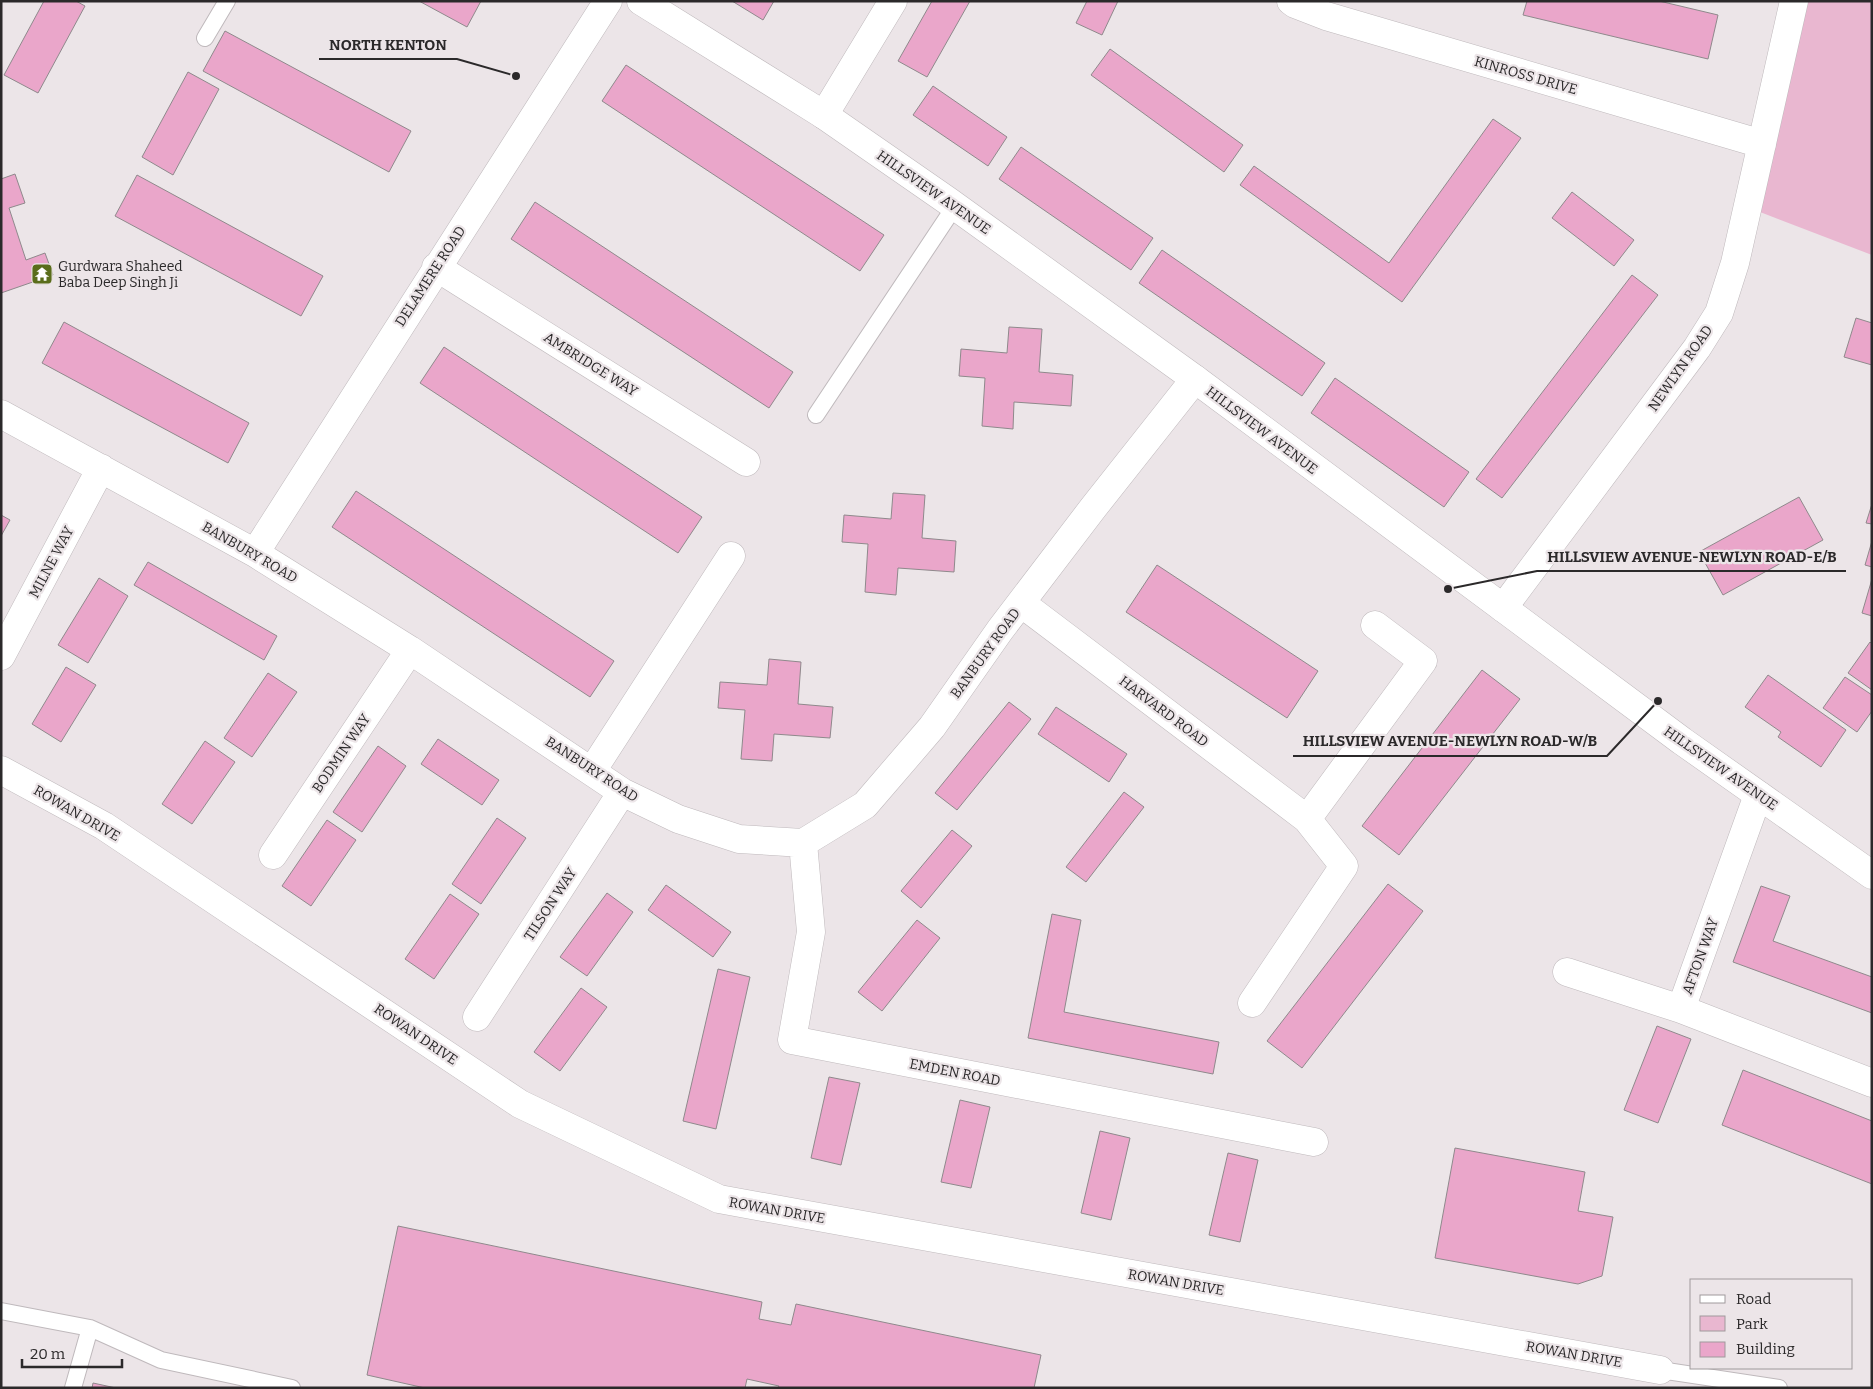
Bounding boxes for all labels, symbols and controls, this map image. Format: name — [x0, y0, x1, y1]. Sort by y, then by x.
callout: NORTH KENTON — [319, 29, 457, 59]
text: NORTH KENTON — [329, 36, 447, 54]
street label: KINROSS DRIVE — [1472, 53, 1579, 98]
street label: HILLSVIEW AVENUE — [874, 147, 994, 238]
street label: DELAMERE ROAD — [392, 223, 469, 330]
place label: Gurdwara Shaheed Baba Deep Singh Ji — [58, 258, 183, 291]
temple icon: Gurdwara Shaheed Baba Deep Singh Ji — [30, 262, 54, 286]
street label: NEWLYN ROAD — [1645, 322, 1716, 414]
street label: AMBRIDGE WAY — [541, 329, 641, 400]
street label: HILLSVIEW AVENUE — [1203, 383, 1321, 478]
street label: BANBURY ROAD — [199, 518, 300, 587]
street label: MILNE WAY — [26, 524, 77, 601]
callout: HILLSVIEW AVENUE-NEWLYN ROAD-E/B — [1537, 541, 1846, 571]
text: HILLSVIEW AVENUE-NEWLYN ROAD-E/B — [1547, 548, 1837, 566]
street label: BANBURY ROAD — [947, 605, 1024, 702]
street label: HARVARD ROAD — [1116, 672, 1212, 750]
street label: BODMIN WAY — [309, 711, 374, 796]
street label: HILLSVIEW AVENUE — [1661, 723, 1781, 814]
callout: HILLSVIEW AVENUE-NEWLYN ROAD-W/B — [1293, 726, 1607, 756]
text: HILLSVIEW AVENUE-NEWLYN ROAD-W/B — [1303, 732, 1597, 750]
street label: BANBURY ROAD — [542, 733, 641, 806]
street label: ROWAN DRIVE — [30, 782, 123, 845]
street label: TILSON WAY — [521, 865, 580, 944]
street label: AFTON WAY — [1679, 916, 1722, 997]
street label: ROWAN DRIVE — [371, 1000, 461, 1069]
street label: EMDEN ROAD — [908, 1055, 1002, 1090]
street label: ROWAN DRIVE — [728, 1194, 826, 1227]
street label: ROWAN DRIVE — [1127, 1266, 1225, 1299]
legend — [1690, 1279, 1853, 1369]
text: Road — [1736, 1290, 1771, 1308]
text: Park — [1736, 1315, 1768, 1333]
scale bar — [22, 1336, 122, 1368]
street label: ROWAN DRIVE — [1525, 1338, 1623, 1371]
text: Building — [1736, 1340, 1795, 1358]
text: 20 m — [30, 1345, 66, 1363]

